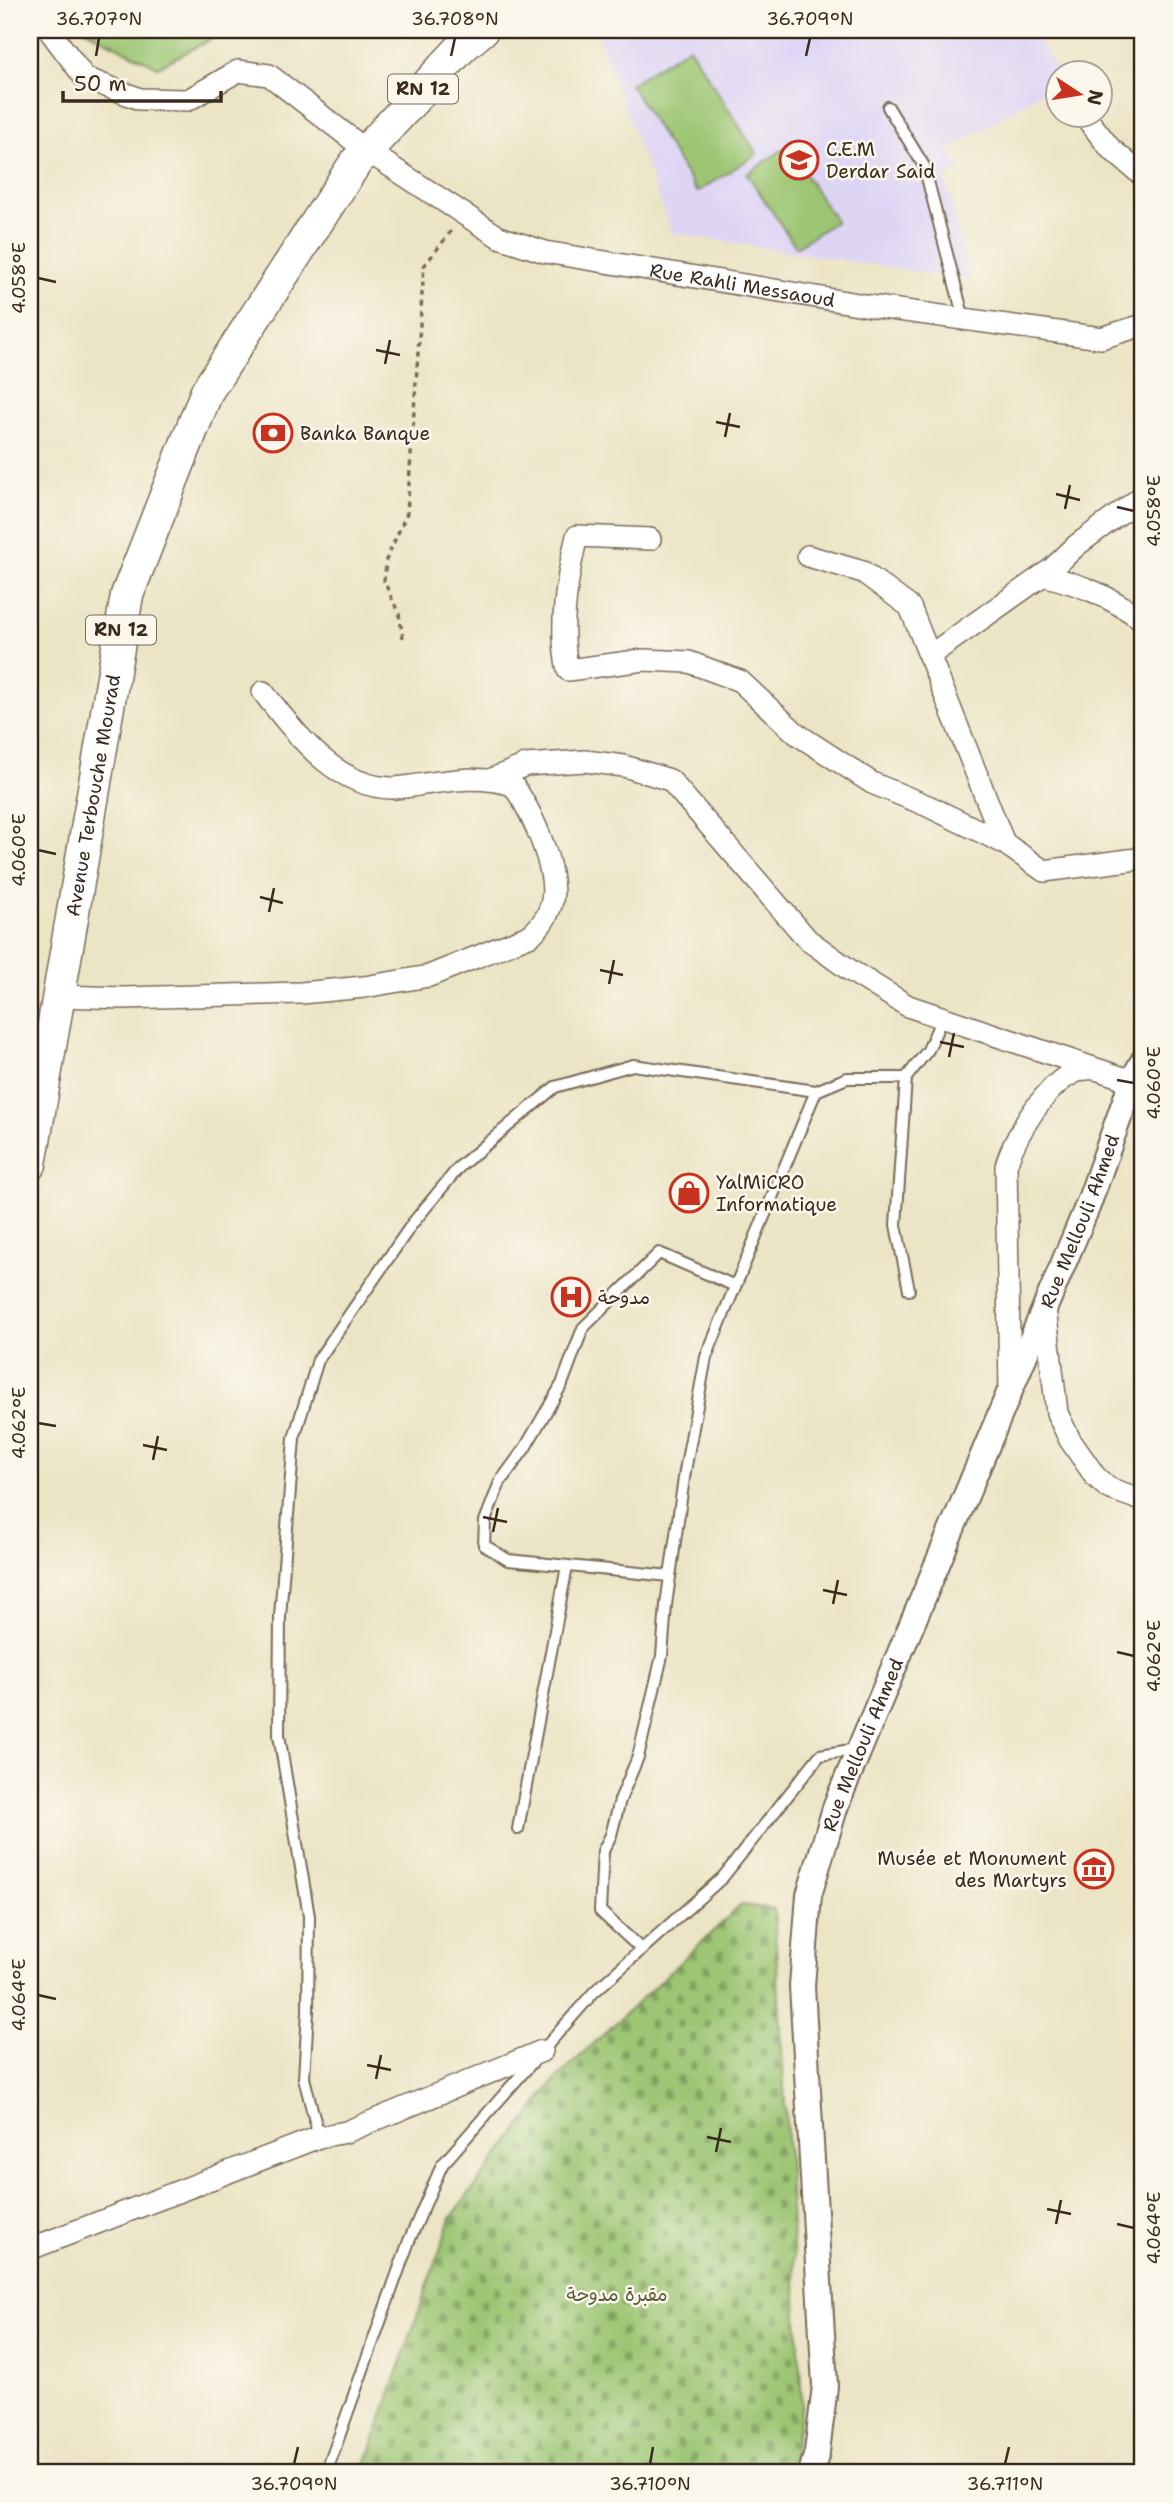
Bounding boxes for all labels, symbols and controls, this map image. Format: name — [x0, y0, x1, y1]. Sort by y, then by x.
text: 36.707°N — [56, 7, 142, 31]
text: 36.708°N — [411, 7, 499, 31]
text: 36.709°N — [766, 7, 854, 31]
scale bar — [63, 60, 220, 104]
north arrow — [1044, 60, 1114, 130]
text: 50 m — [74, 70, 127, 98]
road number: RN 12 — [388, 74, 458, 104]
text: N — [1081, 87, 1109, 107]
place label: C.E.M Derdar Said — [826, 137, 935, 184]
school or university icon: C.E.M Derdar Said — [778, 139, 820, 181]
text: 4.058°E — [7, 242, 31, 314]
street label: Rue Rahli Messaoud — [648, 258, 837, 313]
bank icon: Banka Banque — [252, 412, 294, 454]
place label: Banka Banque — [300, 421, 430, 446]
text: 4.058°E — [1142, 475, 1166, 547]
road number: RN 12 — [86, 616, 156, 644]
street label: Avenue Terbouche Mourad — [60, 672, 126, 918]
text: 4.060°E — [7, 813, 31, 887]
text: 4.060°E — [1142, 1046, 1166, 1120]
street label: Rue Mellouli Ahmed — [1034, 1131, 1125, 1312]
place label: YalMiCRO Informatique — [716, 1170, 837, 1217]
shop icon: YalMiCRO Informatique — [668, 1172, 710, 1214]
hospital icon: مدوحة — [550, 1276, 592, 1318]
place label: مدوحة — [598, 1285, 650, 1310]
text: 4.062°E — [7, 1387, 31, 1459]
text: 4.062°E — [1142, 1620, 1166, 1692]
street label: Rue Mellouli Ahmed — [817, 1654, 909, 1834]
place label: Musée et Monument des Martyrs — [877, 1846, 1067, 1893]
museum icon: Musée et Monument des Martyrs — [1073, 1848, 1115, 1890]
text: 4.064°E — [7, 1958, 31, 2032]
text: 4.064°E — [1142, 2191, 1166, 2265]
park label: مقبرة مدوحة — [567, 2282, 667, 2307]
text: 36.709°N — [250, 2472, 338, 2496]
text: 36.710°N — [609, 2472, 691, 2496]
text: 36.711°N — [967, 2472, 1043, 2496]

